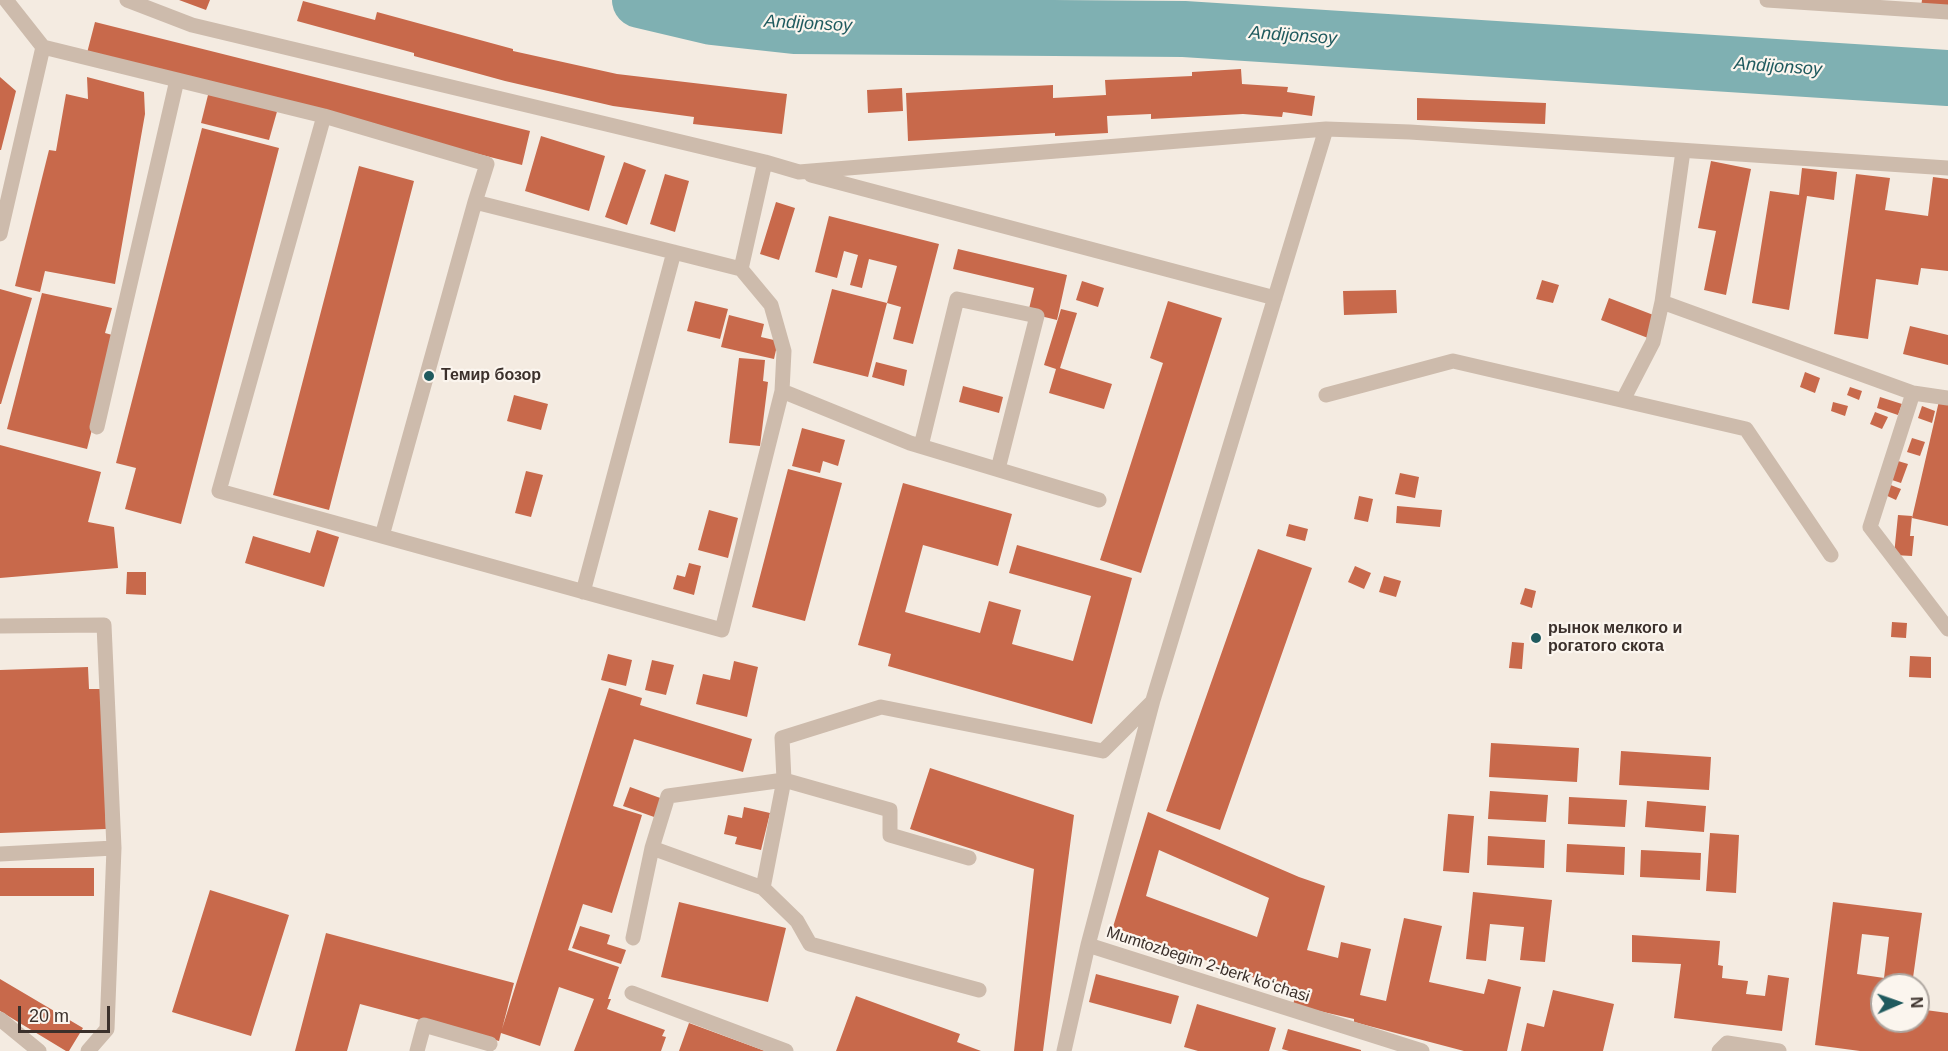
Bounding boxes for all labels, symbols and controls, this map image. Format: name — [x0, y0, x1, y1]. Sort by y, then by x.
water label: Andijonsoy — [763, 11, 853, 37]
water label: Andijonsoy — [1248, 22, 1338, 50]
water label: Andijonsoy — [1733, 53, 1823, 81]
place label: Темир бозор — [441, 366, 541, 386]
marker: Темир бозор — [422, 369, 436, 383]
place label: рынок мелкого и рогатого скота — [1548, 619, 1682, 657]
marker: рынок мелкого и рогатого скота — [1529, 631, 1543, 645]
street label: Mumtozbegim 2-berk koʻchasi — [1104, 923, 1312, 1007]
north arrow — [1870, 973, 1930, 1033]
scale bar — [21, 994, 112, 1032]
text: N — [1908, 996, 1925, 1008]
text: 20 m — [29, 1006, 69, 1026]

